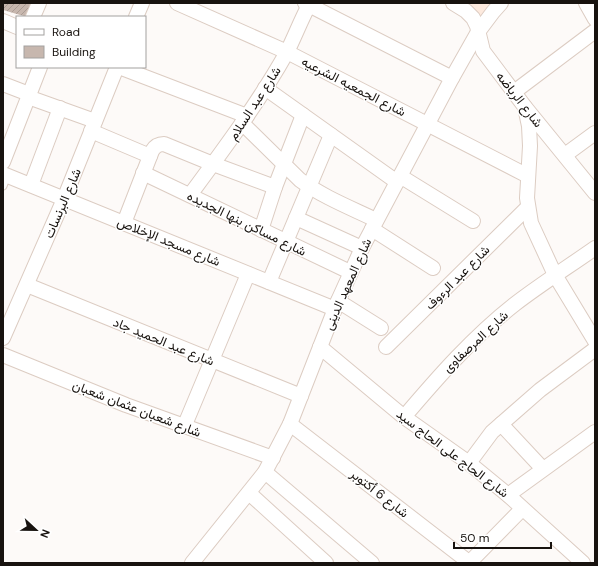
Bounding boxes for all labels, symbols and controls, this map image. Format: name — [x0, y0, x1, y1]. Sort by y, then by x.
legend — [16, 16, 146, 68]
text: Road — [52, 24, 80, 40]
text: Building — [52, 44, 96, 60]
street label: شارع الجمعيه الشرعيه — [298, 53, 409, 121]
street label: شارع عبد السلام — [224, 63, 285, 144]
street label: شارع الرياضه — [492, 68, 547, 131]
street label: شارع البرنسات — [40, 166, 86, 241]
street label: شارع مساكن بنها الجديده — [184, 187, 309, 261]
street label: شارع مسجد الإخلاص — [114, 213, 223, 271]
street label: شارع المعهد الدينى — [320, 236, 376, 333]
street label: شارع عبد الرءوف — [421, 241, 494, 314]
street label: شارع المرصفاوى — [439, 307, 512, 377]
street label: شارع عبد الحميد جاد — [110, 313, 217, 370]
street label: شارع شعبان عثمان شعبان — [70, 376, 204, 442]
street label: شارع الحاج على الحاج سيد — [392, 405, 512, 502]
street label: شارع 6 أكتوبر — [346, 465, 412, 522]
north arrow — [16, 510, 56, 550]
scale bar — [454, 524, 551, 550]
text: N — [37, 527, 53, 540]
text: 50 m — [460, 530, 489, 546]

